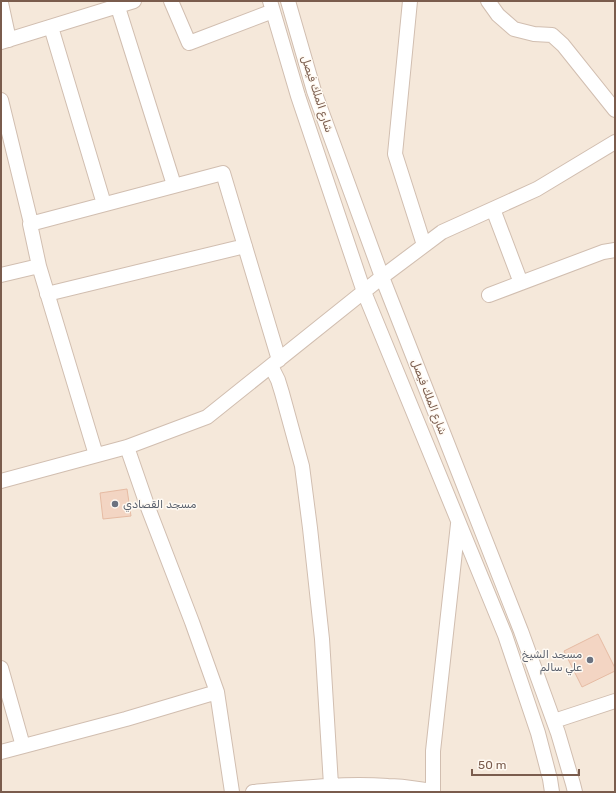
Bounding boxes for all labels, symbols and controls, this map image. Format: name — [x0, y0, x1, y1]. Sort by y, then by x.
street label: شارع الملك فيصل — [297, 54, 336, 135]
street label: شارع الملك فيصل — [407, 357, 449, 437]
place label: مسجد القصادي — [123, 498, 196, 512]
marker: مسجد القصادي — [110, 499, 120, 509]
place label: مسجد الشيخ علي سالم — [522, 648, 582, 676]
marker: مسجد الشيخ علي سالم — [585, 655, 595, 665]
scale bar — [472, 751, 579, 777]
text: 50 m — [478, 758, 506, 772]

